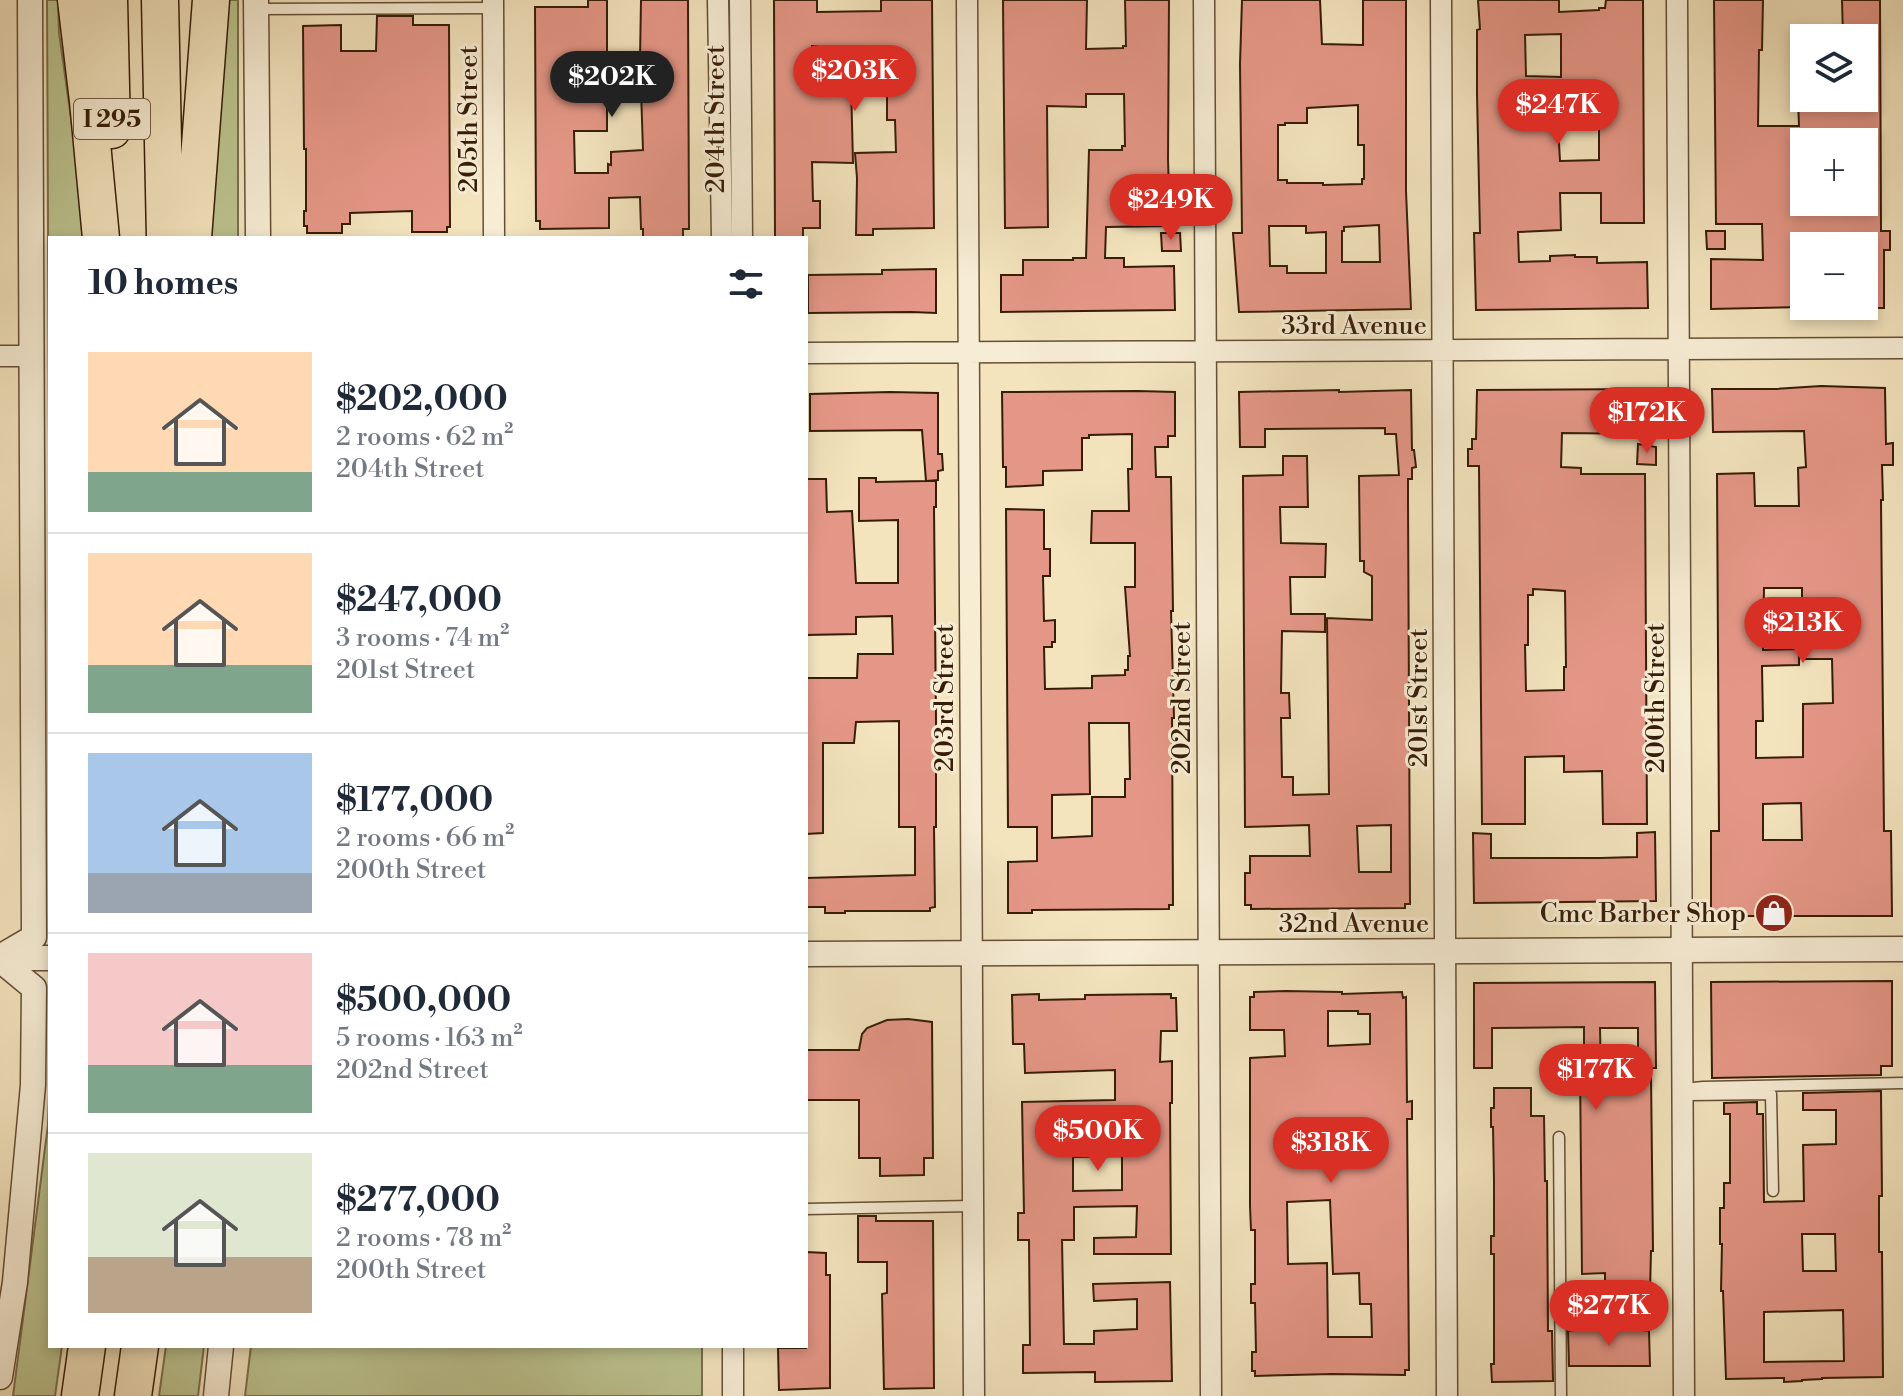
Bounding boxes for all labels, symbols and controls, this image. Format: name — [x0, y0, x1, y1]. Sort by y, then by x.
map controls — [1790, 24, 1878, 320]
button: layers — [1790, 24, 1878, 112]
street label: 205th Street — [453, 45, 485, 193]
street label: 204th Street — [700, 45, 732, 193]
pin: $203K — [799, 45, 911, 113]
pin: $202K — [556, 51, 668, 119]
text: $203K — [811, 55, 899, 87]
text: $202K — [568, 61, 656, 93]
pin: $247K — [1502, 79, 1614, 147]
text: $247K — [1516, 89, 1600, 121]
road number: I 295 — [74, 99, 150, 139]
button: + — [1790, 128, 1878, 216]
pin: $249K — [1115, 174, 1227, 242]
text: $249K — [1128, 184, 1214, 216]
button: − — [1790, 232, 1878, 320]
icon: filters — [724, 262, 768, 306]
text: 10 homes — [88, 263, 238, 305]
street label: 33rd Avenue — [1281, 310, 1427, 342]
text: $202,000 — [336, 379, 508, 421]
icon: home — [152, 384, 248, 480]
pin: $172K — [1591, 387, 1703, 455]
text: $172K — [1608, 397, 1686, 429]
text: 2 rooms · 62 m² — [336, 421, 513, 453]
text: 204th Street — [336, 453, 485, 485]
text: $247,000 — [336, 580, 502, 622]
icon: home — [152, 585, 248, 681]
pin: $213K — [1747, 597, 1859, 665]
text: $213K — [1762, 607, 1844, 639]
text: 3 rooms · 74 m² — [336, 622, 509, 654]
street label: 202nd Street — [1166, 622, 1198, 774]
street label: 200th Street — [1640, 623, 1672, 773]
street label: 203rd Street — [929, 624, 961, 772]
street label: 201st Street — [1403, 628, 1435, 768]
text: 201st Street — [336, 654, 475, 686]
text: $177,000 — [336, 780, 493, 822]
icon: home — [152, 785, 248, 881]
text: 2 rooms · 66 m² — [336, 822, 514, 854]
text: 200th Street — [336, 854, 486, 886]
shop icon: Cmc Barber Shop — [1753, 892, 1795, 934]
place label: Cmc Barber Shop — [1540, 898, 1746, 930]
street label: 32nd Avenue — [1279, 908, 1429, 940]
text: $500,000 — [336, 980, 511, 1022]
icon: home — [152, 985, 248, 1081]
text: 5 rooms · 163 m² — [336, 1022, 523, 1054]
pin: $177K — [1540, 1044, 1652, 1112]
text: 202nd Street — [336, 1054, 489, 1086]
text: $177K — [1557, 1054, 1635, 1086]
pin: $500K — [1042, 1105, 1154, 1173]
text: $500K — [1053, 1115, 1143, 1147]
pin: $318K — [1275, 1117, 1387, 1185]
text: $318K — [1291, 1127, 1371, 1159]
text: $277,000 — [336, 1180, 500, 1222]
icon: home — [152, 1185, 248, 1281]
text: 2 rooms · 78 m² — [336, 1222, 511, 1254]
text: 200th Street — [336, 1254, 486, 1286]
pin: $277K — [1553, 1280, 1665, 1348]
text: $277K — [1568, 1290, 1650, 1322]

